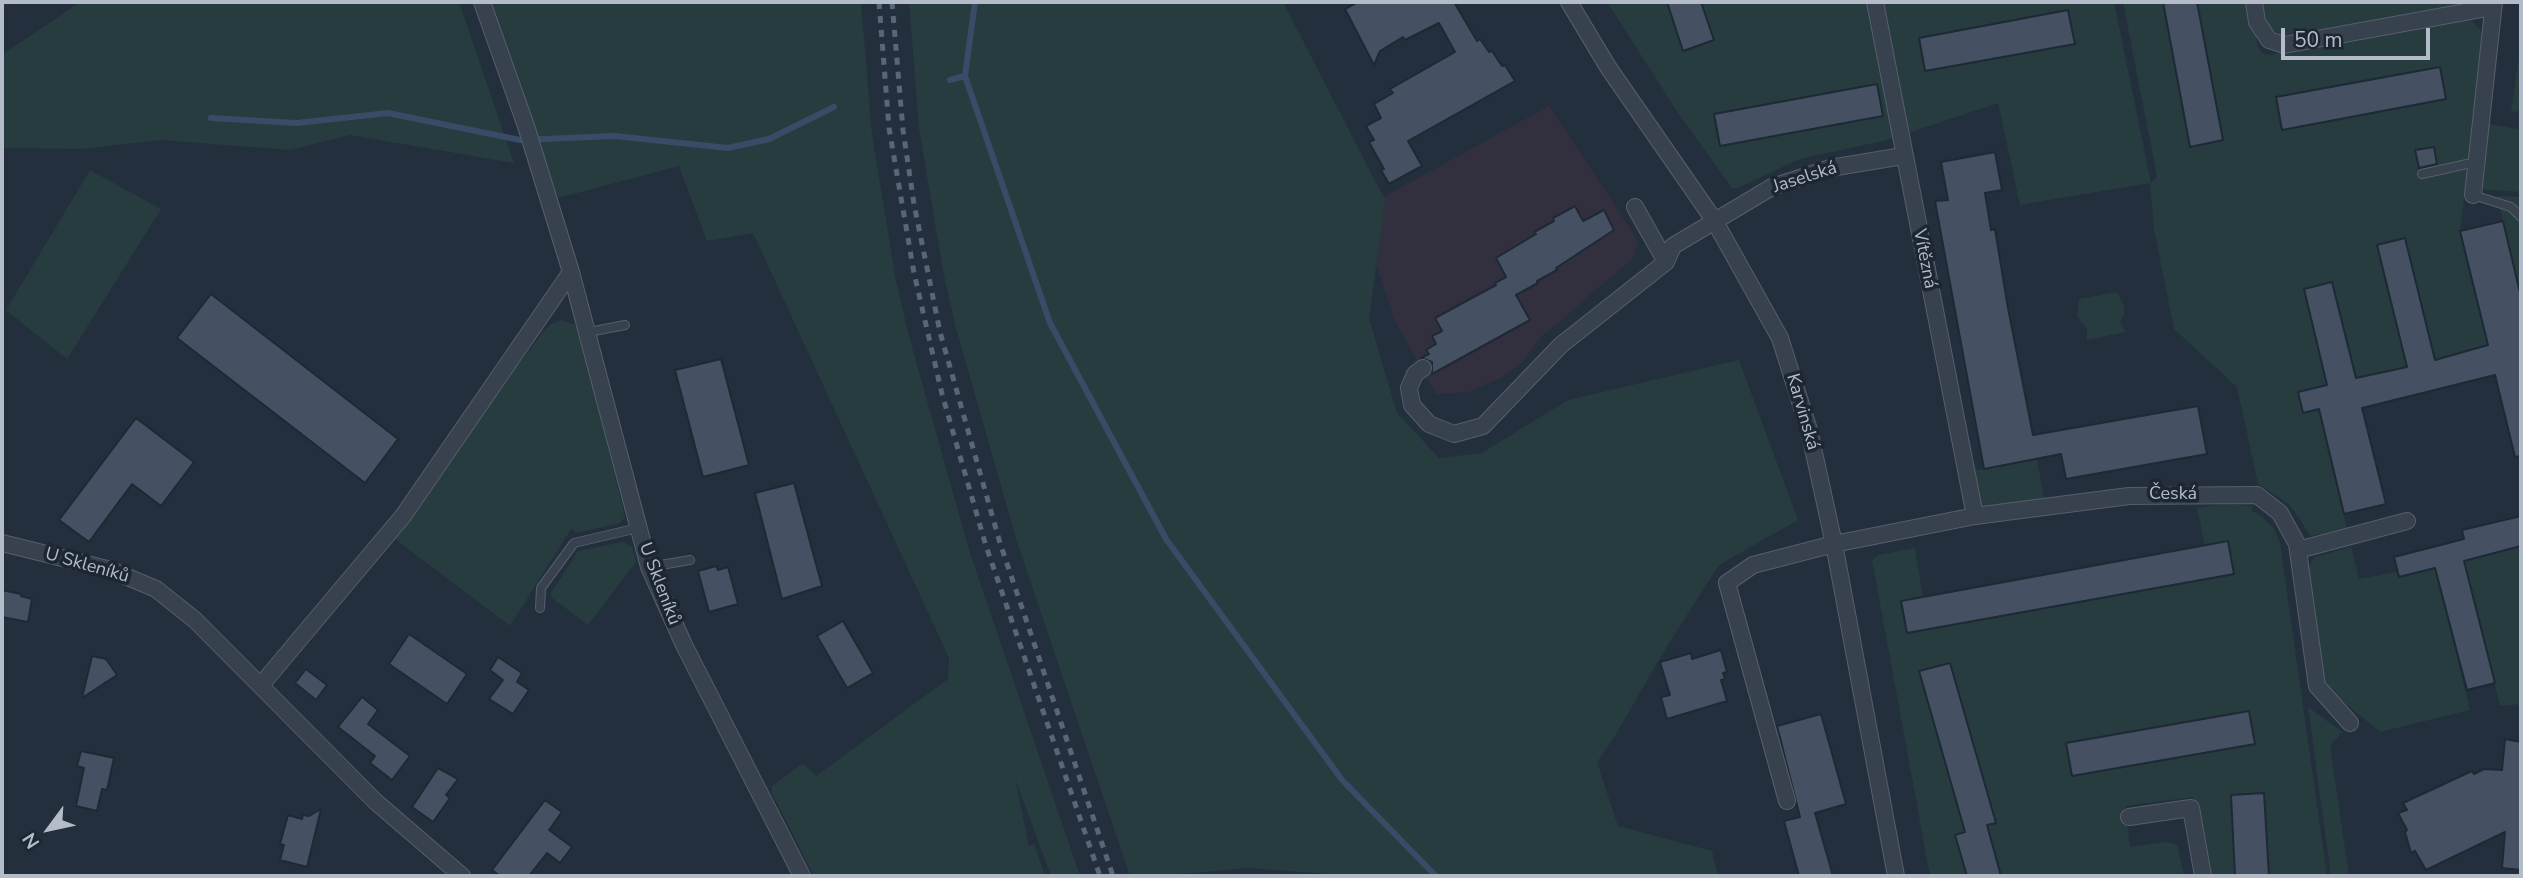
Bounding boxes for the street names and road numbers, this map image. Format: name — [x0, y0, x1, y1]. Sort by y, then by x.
street label: Jaselská — [1770, 158, 1840, 198]
street label: Vítězná — [1908, 227, 1940, 291]
street label: Karvinská — [1781, 371, 1823, 453]
street label: Česká — [2149, 484, 2197, 506]
street label: U Skleníků — [633, 540, 685, 628]
street label: U Skleníků — [43, 544, 131, 588]

